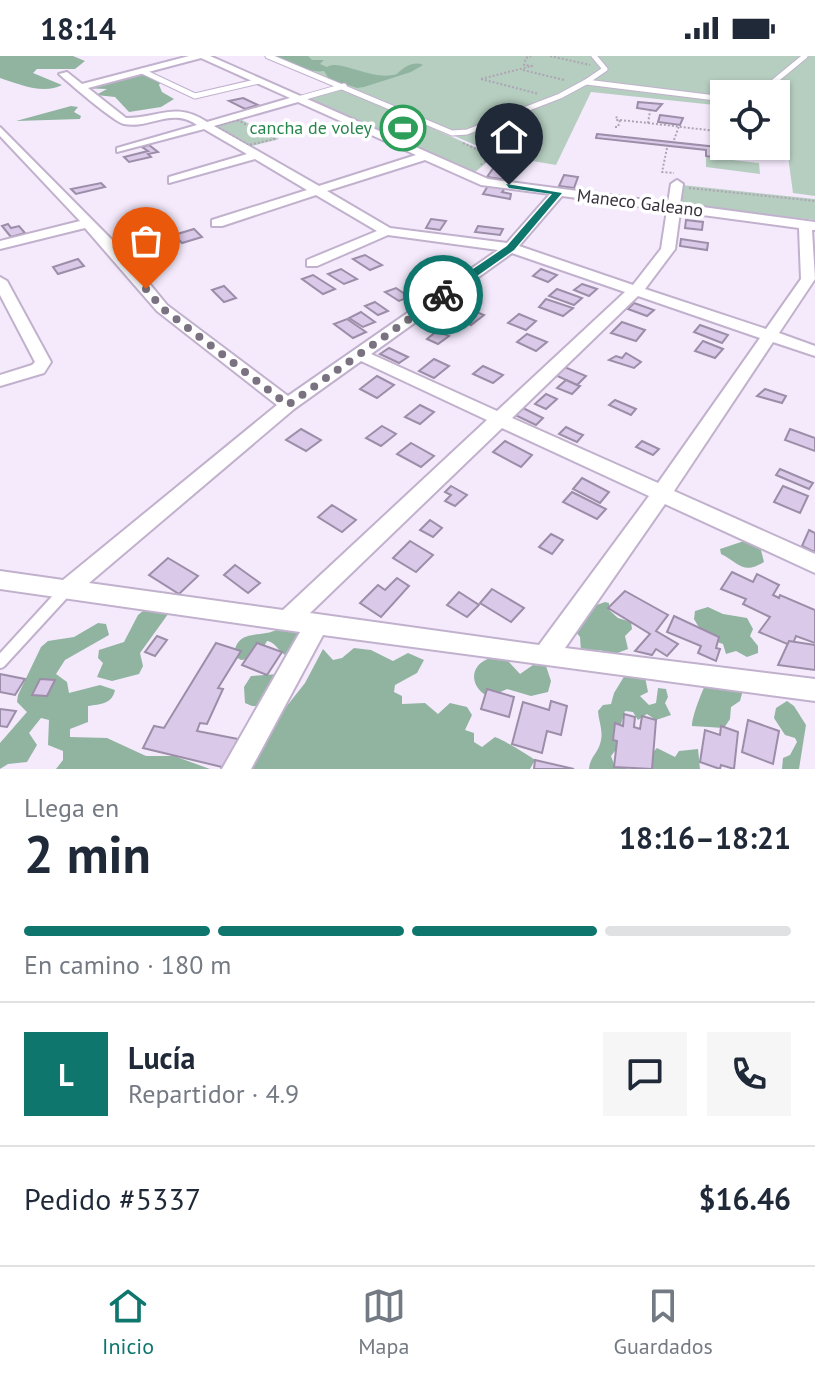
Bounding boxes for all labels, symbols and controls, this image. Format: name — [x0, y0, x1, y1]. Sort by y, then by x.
text: 18:14 — [40, 9, 116, 48]
map controls — [710, 80, 790, 160]
button: locate — [710, 80, 790, 160]
pin — [475, 103, 543, 185]
sports icon: cancha de voley — [379, 104, 427, 152]
icon: home — [487, 115, 531, 159]
place label: cancha de voley — [250, 116, 373, 139]
street label: Maneco Galeano — [576, 183, 704, 222]
pin — [112, 207, 180, 289]
icon: bag — [124, 219, 168, 263]
courier — [403, 255, 483, 335]
icon: bike — [421, 273, 465, 317]
text: Llega en — [24, 791, 119, 824]
text: 18:16–18:21 — [619, 818, 791, 857]
text: 2 min — [24, 820, 151, 887]
text: En camino · 180 m — [24, 948, 231, 981]
button: chat — [603, 1032, 687, 1116]
button: phone — [707, 1032, 791, 1116]
text: Lucía — [128, 1038, 196, 1077]
text: L — [58, 1055, 74, 1094]
text: Repartidor · 4.9 — [128, 1077, 299, 1110]
text: Pedido #5337 — [24, 1179, 201, 1218]
text: $16.46 — [699, 1179, 791, 1218]
tab: Inicio — [102, 1284, 154, 1360]
tab: Mapa — [358, 1284, 409, 1360]
tab: Guardados — [614, 1284, 713, 1360]

